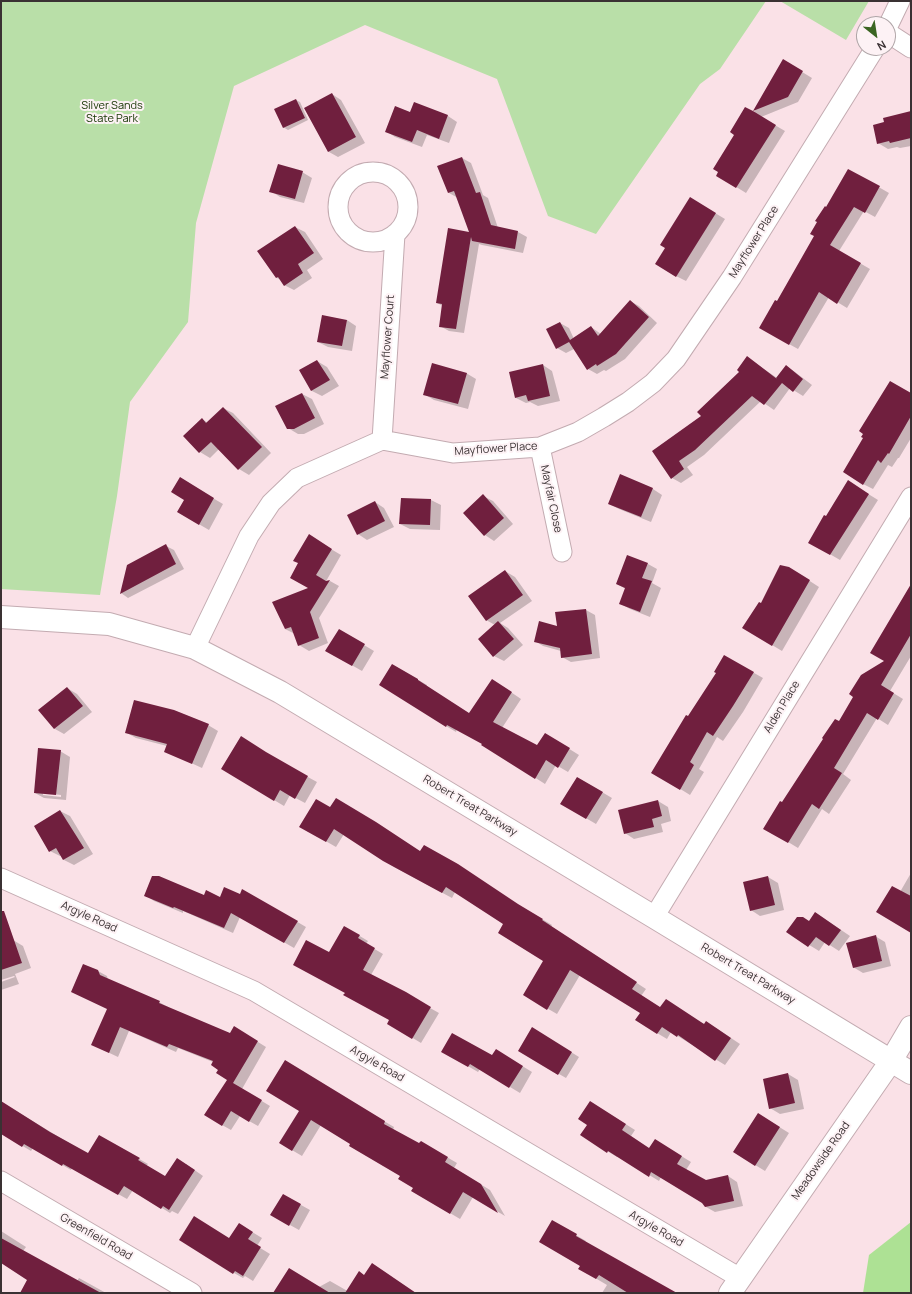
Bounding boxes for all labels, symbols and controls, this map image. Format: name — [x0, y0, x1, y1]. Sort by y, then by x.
north arrow — [856, 16, 896, 56]
text: N — [875, 37, 889, 54]
park label: Silver Sands State Park — [81, 99, 143, 125]
street label: Mayflower Place — [726, 203, 782, 281]
street label: Mayflower Court — [378, 294, 398, 380]
street label: Mayflower Place — [454, 440, 538, 458]
street label: Mayfair Close — [537, 464, 565, 534]
street label: Alden Place — [761, 678, 803, 736]
street label: Robert Treat Parkway — [421, 773, 519, 839]
street label: Argyle Road — [59, 899, 119, 935]
street label: Robert Treat Parkway — [699, 941, 797, 1007]
street label: Argyle Road — [348, 1043, 406, 1085]
street label: Meadowside Road — [789, 1119, 853, 1203]
street label: Argyle Road — [627, 1208, 685, 1250]
street label: Greenfield Road — [58, 1211, 134, 1263]

